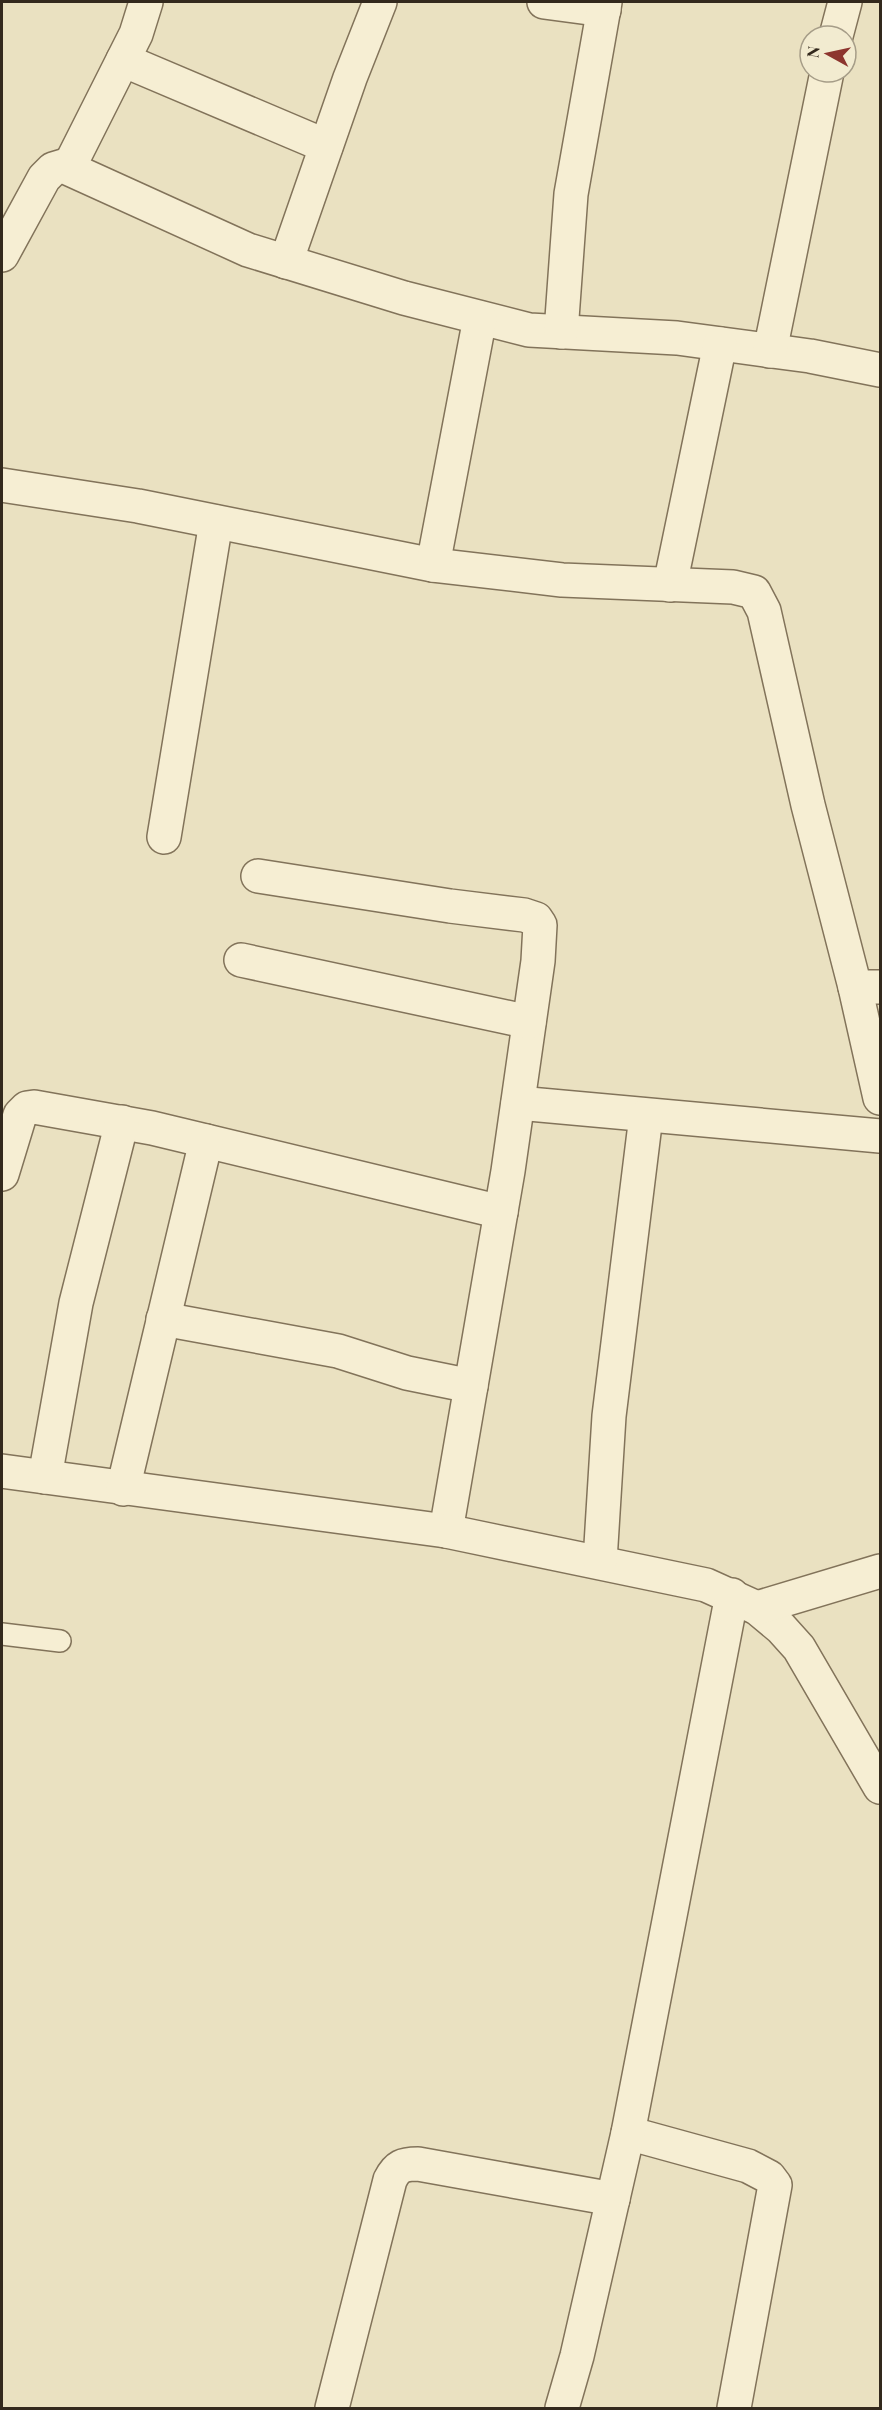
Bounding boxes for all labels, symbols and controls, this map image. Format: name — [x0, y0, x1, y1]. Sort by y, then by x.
north arrow — [798, 24, 858, 84]
text: N — [801, 44, 824, 59]

